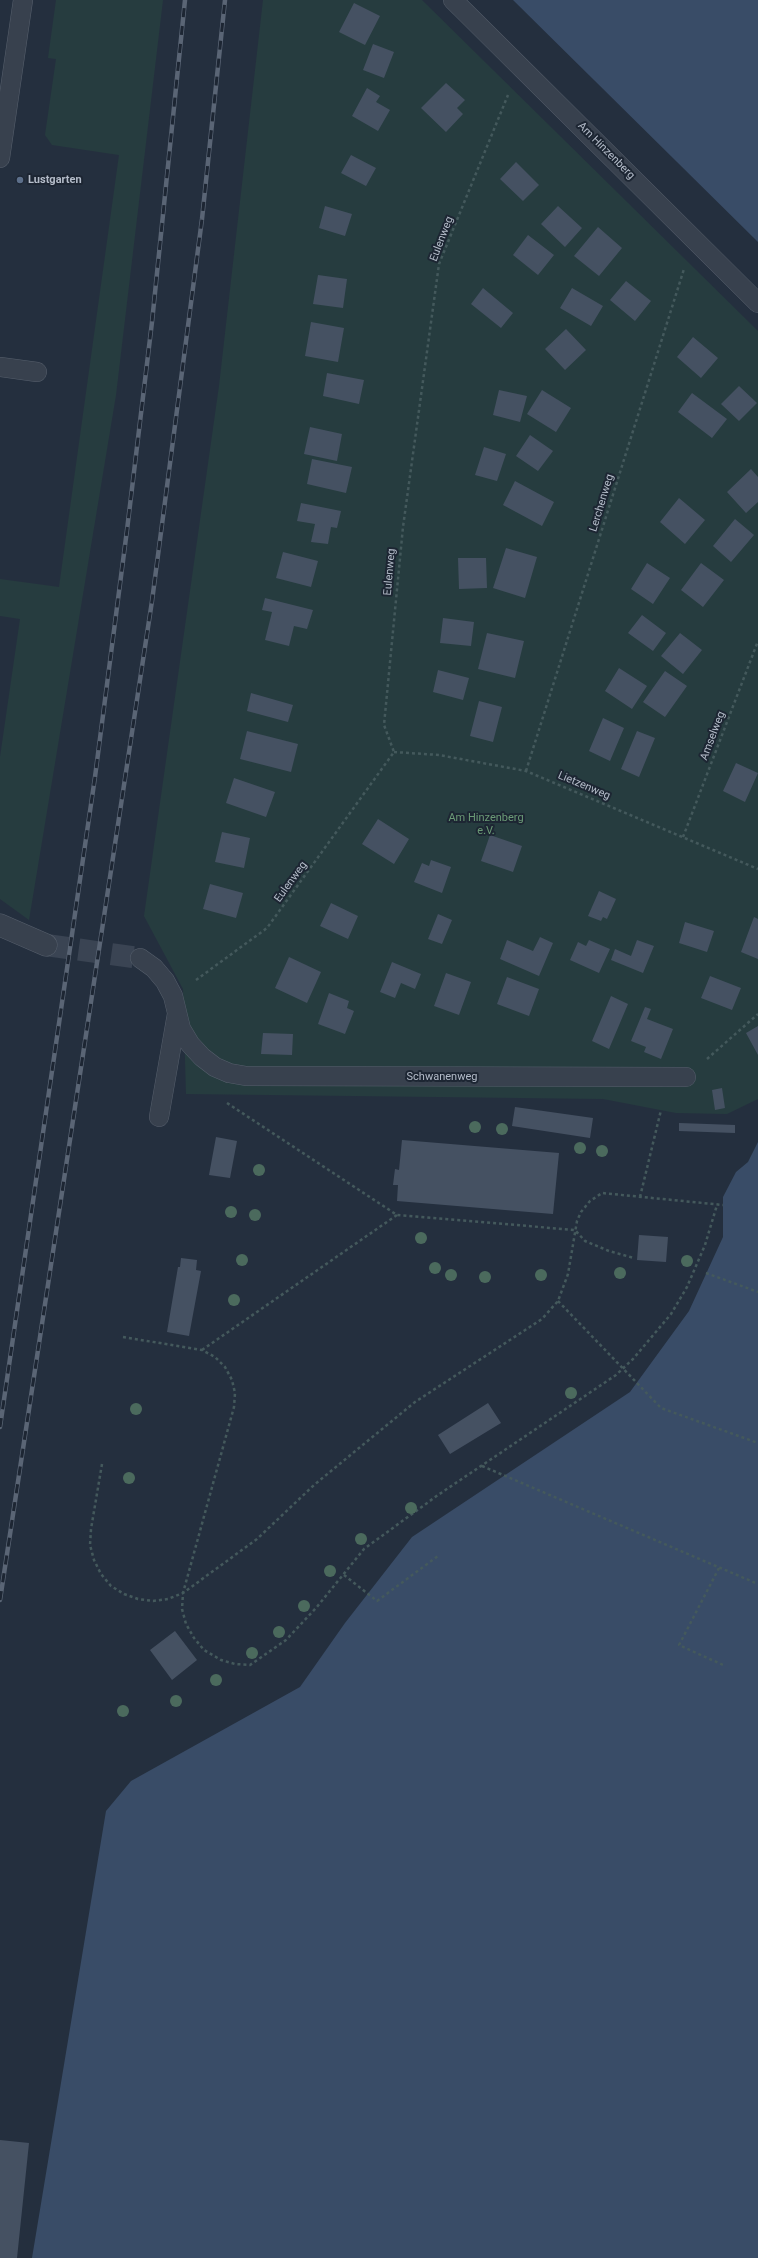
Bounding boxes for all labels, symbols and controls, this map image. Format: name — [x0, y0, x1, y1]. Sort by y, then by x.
street label: Am Hinzenberg — [575, 120, 637, 182]
place label: Lustgarten — [28, 173, 82, 187]
marker: Lustgarten — [15, 175, 25, 185]
street label: Eulenweg — [427, 215, 457, 263]
street label: Lerchenweg — [587, 473, 617, 533]
street label: Eulenweg — [381, 548, 399, 596]
street label: Amselweg — [698, 710, 728, 762]
street label: Lietzenweg — [556, 769, 612, 803]
park label: Am Hinzenberg e.V. — [448, 811, 524, 837]
street label: Eulenweg — [272, 859, 310, 905]
street label: Schwanenweg — [407, 1070, 477, 1084]

